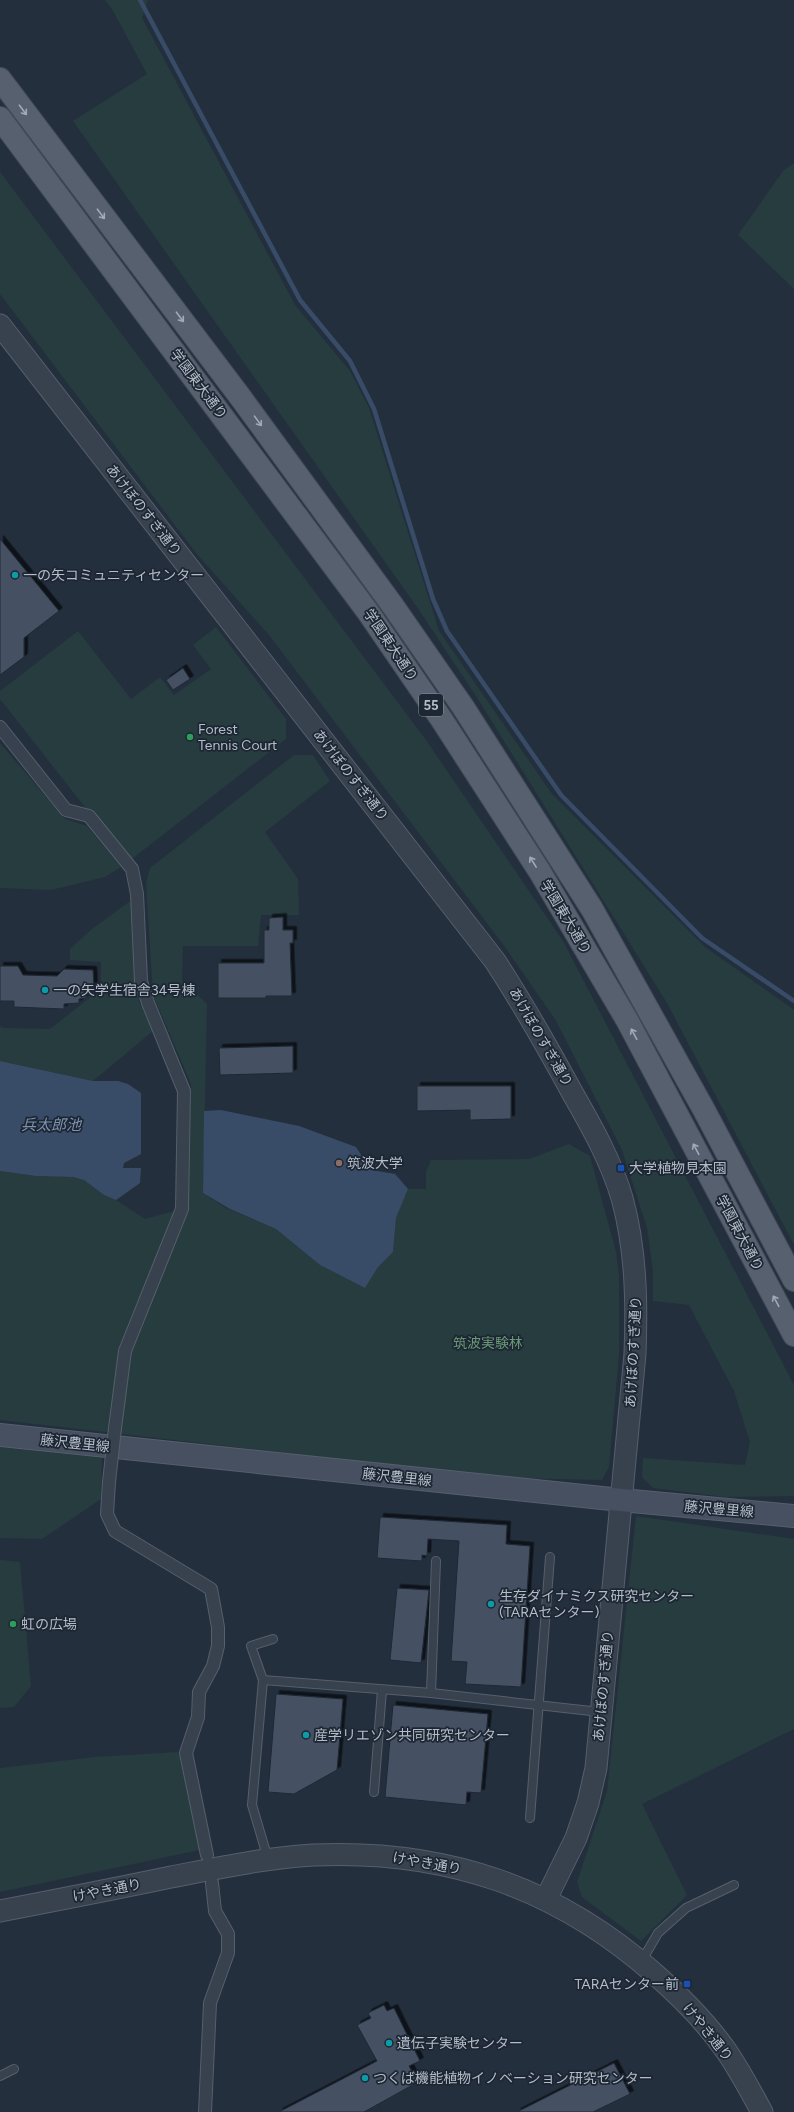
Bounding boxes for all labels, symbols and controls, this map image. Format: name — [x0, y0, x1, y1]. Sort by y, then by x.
one-way arrow — [19, 104, 28, 115]
one-way arrow — [97, 208, 106, 219]
one-way arrow — [176, 312, 184, 323]
street label: 学園東大通り — [167, 346, 231, 423]
one-way arrow — [254, 416, 262, 427]
street label: あけぼのすぎ通り — [102, 461, 185, 560]
place label: 一の矢コミュニティセンター — [23, 567, 204, 584]
marker: 一の矢コミュニティセンター — [10, 570, 20, 580]
street label: 学園東大通り — [360, 606, 421, 685]
road number: 55 — [419, 694, 443, 716]
place label: Forest Tennis Court — [198, 721, 277, 754]
street label: あけぼのすぎ通り — [309, 726, 392, 825]
marker: Forest Tennis Court — [185, 732, 195, 742]
one-way arrow — [529, 857, 537, 868]
street label: 学園東大通り — [537, 877, 594, 958]
place label: 一の矢学生宿舎34号棟 — [53, 982, 195, 999]
marker: 一の矢学生宿舎34号棟 — [40, 985, 50, 995]
street label: あけぼのすぎ通り — [505, 985, 576, 1090]
one-way arrow — [630, 1028, 638, 1040]
water label: 兵太郎池 — [21, 1116, 83, 1134]
one-way arrow — [692, 1143, 699, 1155]
place label: 筑波大学 — [347, 1155, 403, 1172]
marker: 筑波大学 — [334, 1158, 344, 1168]
place label: 大学植物見本園 — [629, 1160, 727, 1177]
marker: 大学植物見本園 — [616, 1163, 626, 1173]
street label: 学園東大通り — [712, 1192, 767, 1274]
one-way arrow — [772, 1295, 779, 1307]
street label: あけぼのすぎ通り — [622, 1296, 645, 1408]
park label: 筑波実験林 — [453, 1335, 523, 1352]
street label: 藤沢豊里線 — [39, 1431, 111, 1456]
street label: 藤沢豊里線 — [361, 1465, 433, 1490]
street label: 藤沢豊里線 — [683, 1498, 755, 1521]
place label: 生存ダイナミクス研究センター (TARAセンター) — [499, 1588, 694, 1621]
marker: 生存ダイナミクス研究センター (TARAセンター) — [486, 1599, 496, 1609]
place label: 虹の広場 — [21, 1616, 77, 1633]
marker: 虹の広場 — [8, 1619, 18, 1629]
street label: あけぼのすぎ通り — [590, 1630, 617, 1743]
place label: 産学リエゾン共同研究センター — [314, 1727, 510, 1744]
marker: 産学リエゾン共同研究センター — [301, 1730, 311, 1740]
street label: けやき通り — [391, 1849, 463, 1878]
street label: けやき通り — [71, 1875, 143, 1906]
place label: TARAセンター前 — [574, 1976, 679, 1993]
marker: TARAセンター前 — [682, 1979, 692, 1989]
street label: けやき通り — [679, 2000, 736, 2065]
place label: 遺伝子実験センター — [397, 2035, 523, 2052]
marker: 遺伝子実験センター — [384, 2038, 394, 2048]
place label: つくば機能植物イノベーション研究センター — [373, 2070, 653, 2087]
marker: つくば機能植物イノベーション研究センター — [360, 2073, 370, 2083]

